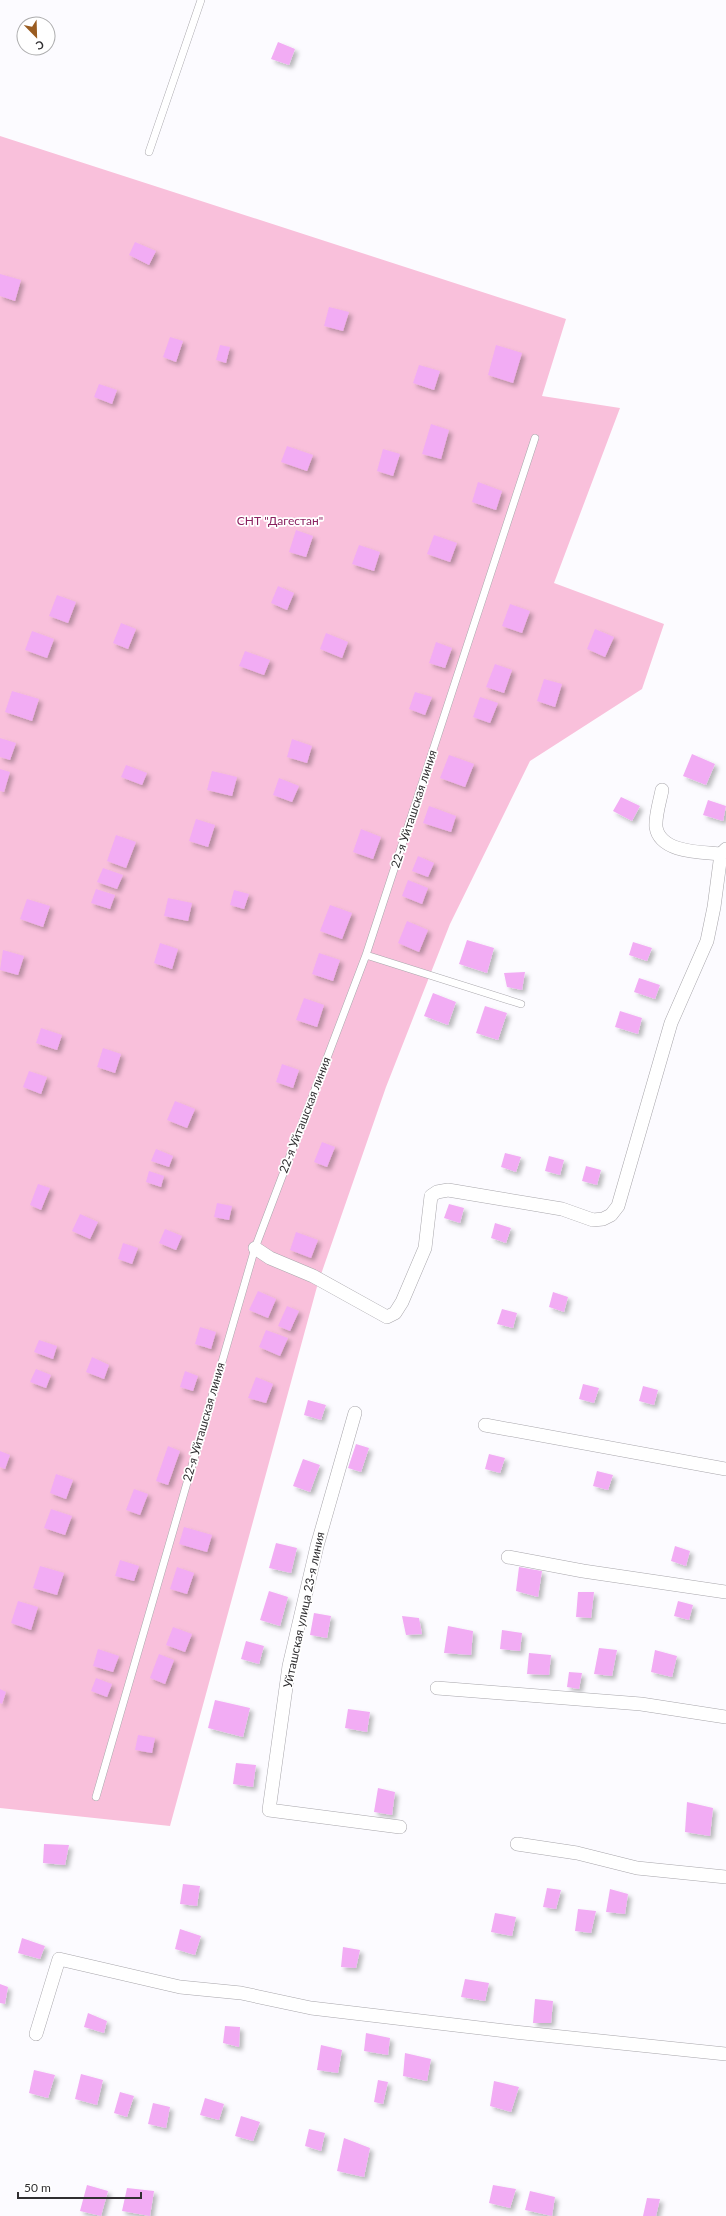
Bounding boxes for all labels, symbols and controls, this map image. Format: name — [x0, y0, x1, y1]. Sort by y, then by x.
north arrow — [16, 16, 56, 56]
text: С — [34, 38, 46, 53]
park label: СНТ "Дагестан" — [237, 513, 323, 528]
street label: 22-я Уйташская линия — [387, 748, 440, 870]
street label: 22-я Уйташская линия — [275, 1055, 334, 1175]
street label: 22-я Уйташская линия — [179, 1361, 228, 1483]
street label: Уйташская улица 23-я линия — [280, 1530, 327, 1689]
scale bar — [18, 2174, 141, 2200]
text: 50 m — [24, 2180, 51, 2195]

